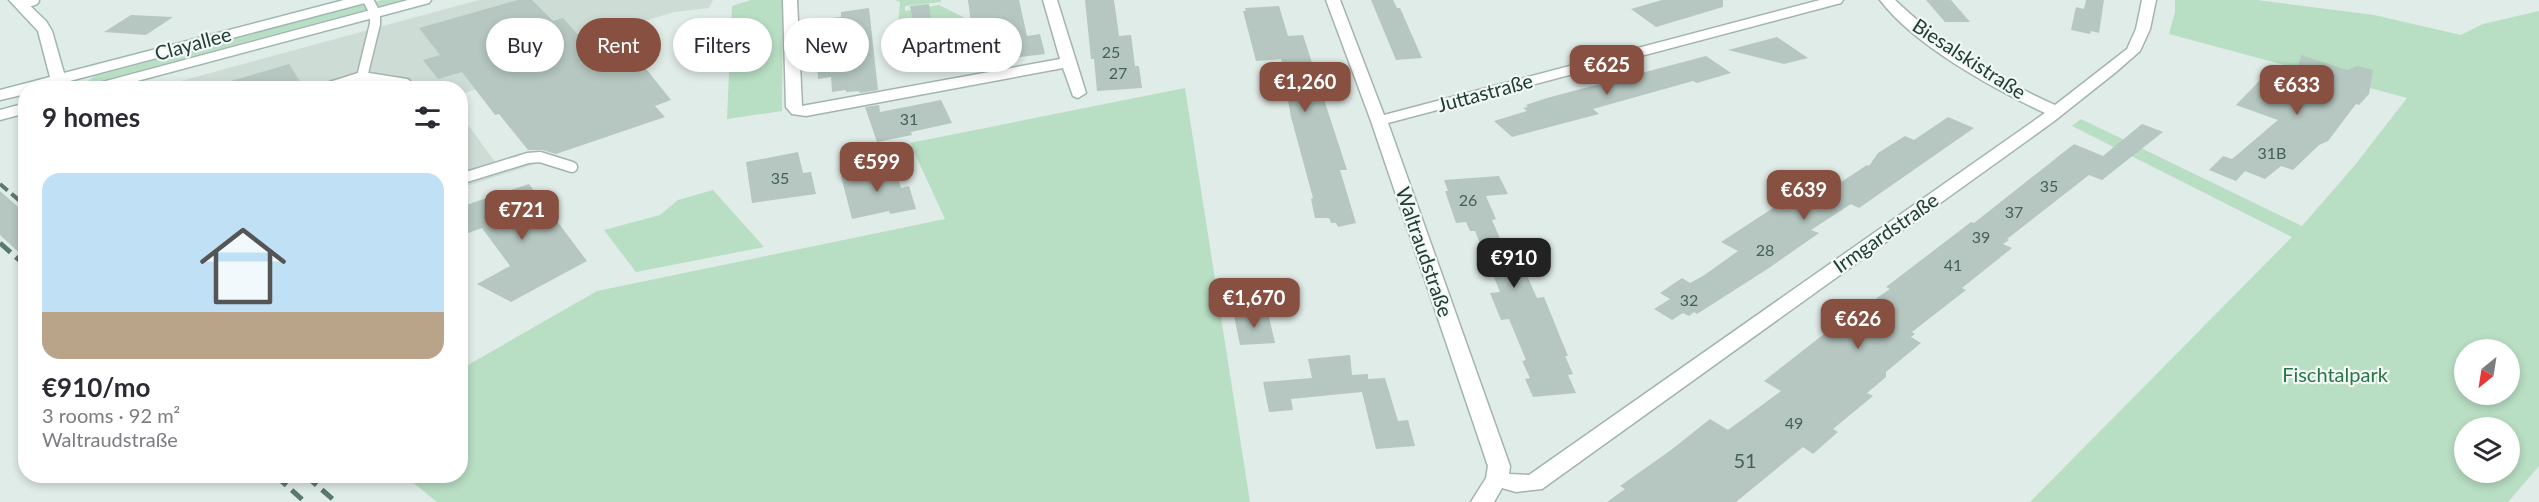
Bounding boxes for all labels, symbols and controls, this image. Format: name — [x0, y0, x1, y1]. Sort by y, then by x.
street label: Biesalskistraße — [1908, 13, 2031, 104]
chip: Buy — [486, 18, 564, 72]
chip: Rent — [576, 18, 661, 72]
chip: Filters — [673, 18, 772, 72]
chip: New — [784, 18, 869, 72]
chip: Apartment — [881, 18, 1022, 72]
street label: Clayallee — [152, 21, 234, 65]
house number: 25 — [1102, 42, 1120, 61]
pin: €625 — [1571, 45, 1643, 96]
text: €625 — [1584, 52, 1630, 76]
pin: €1,260 — [1256, 62, 1354, 113]
house number: 27 — [1109, 63, 1127, 82]
pin: €633 — [2261, 65, 2333, 116]
street label: Juttastraße — [1434, 68, 1535, 116]
text: €1,260 — [1274, 69, 1336, 93]
text: €633 — [2274, 72, 2320, 96]
text: 9 homes — [42, 101, 140, 133]
icon: filters — [411, 101, 444, 134]
house number: 31 — [900, 109, 918, 128]
pin: €599 — [841, 142, 913, 193]
house number: 31B — [2258, 143, 2286, 162]
text: €599 — [854, 149, 900, 173]
house number: 35 — [771, 168, 789, 187]
pin: €639 — [1768, 170, 1840, 221]
house number: 35 — [2040, 176, 2058, 195]
text: €639 — [1781, 177, 1827, 201]
street label: Waltraudstraße — [1391, 184, 1458, 320]
street label: Irmgardstraße — [1828, 187, 1943, 277]
pin: €721 — [486, 190, 558, 241]
house number: 26 — [1459, 190, 1477, 209]
text: €721 — [499, 197, 545, 221]
house number: 37 — [2005, 202, 2023, 221]
icon: home — [189, 212, 297, 320]
house number: 39 — [1972, 227, 1990, 246]
pin: €910 — [1478, 238, 1550, 289]
house number: 28 — [1756, 240, 1774, 259]
text: €910 — [1491, 245, 1537, 269]
house number: 41 — [1944, 255, 1962, 274]
pin: €1,670 — [1205, 278, 1303, 329]
text: €1,670 — [1223, 285, 1285, 309]
house number: 32 — [1680, 290, 1698, 309]
pin: €626 — [1822, 299, 1894, 350]
text: €626 — [1835, 306, 1881, 330]
north arrow — [2454, 339, 2520, 405]
map controls — [2454, 339, 2520, 483]
park label: Fischtalpark — [2282, 362, 2389, 386]
text: €910/mo — [42, 371, 150, 403]
text: 3 rooms · 92 m² — [42, 403, 180, 427]
house number: 49 — [1785, 413, 1803, 432]
button: layers — [2454, 417, 2520, 483]
text: Waltraudstraße — [42, 427, 178, 451]
house number: 51 — [1733, 448, 1757, 472]

